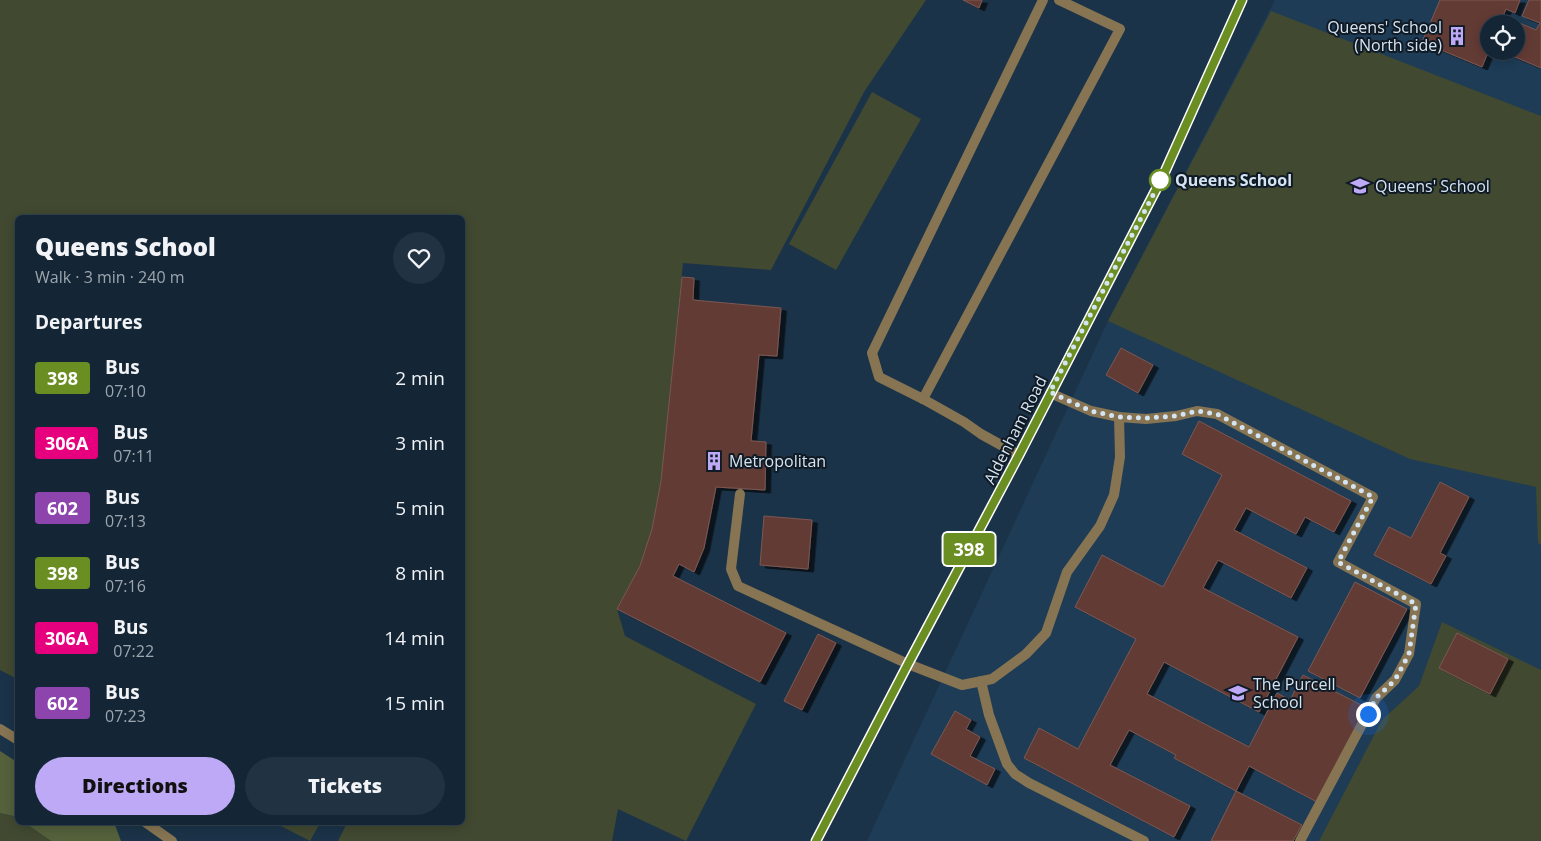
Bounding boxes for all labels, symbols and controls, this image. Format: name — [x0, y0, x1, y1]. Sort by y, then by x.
map controls — [1480, 15, 1525, 60]
button: locate — [1480, 15, 1525, 60]
place label: Queens' School (North side) — [1327, 16, 1442, 56]
building icon: Queens' School (North side) — [1446, 25, 1468, 47]
marker: Queens School — [1149, 169, 1171, 191]
place label: Queens School — [1175, 169, 1292, 191]
school or university icon: Queens' School — [1349, 175, 1371, 197]
place label: Queens' School — [1375, 175, 1490, 197]
text: Queens School — [35, 230, 216, 263]
button: heart — [393, 232, 445, 284]
text: Walk · 3 min · 240 m — [35, 266, 185, 288]
text: Departures — [35, 309, 142, 335]
text: Bus — [105, 354, 140, 380]
text: 2 min — [395, 365, 445, 391]
text: 398 — [47, 366, 78, 390]
street label: Aldenham Road — [978, 372, 1052, 488]
text: 07:10 — [105, 380, 146, 402]
text: Bus — [113, 419, 148, 445]
text: 3 min — [395, 430, 445, 456]
text: 306A — [45, 431, 88, 455]
text: 07:11 — [113, 445, 154, 467]
building icon: Metropolitan — [703, 450, 725, 472]
place label: Metropolitan — [729, 450, 826, 472]
text: Bus — [105, 484, 140, 510]
text: 5 min — [395, 495, 445, 521]
text: 602 — [47, 496, 78, 520]
text: 07:13 — [105, 510, 146, 532]
line badge: 398 — [940, 533, 998, 565]
text: 398 — [954, 537, 984, 561]
text: Bus — [105, 549, 140, 575]
text: 8 min — [395, 560, 445, 586]
text: 398 — [47, 561, 78, 585]
text: 07:16 — [105, 575, 146, 597]
text: Bus — [113, 614, 148, 640]
text: 14 min — [384, 625, 445, 651]
text: 306A — [45, 626, 88, 650]
text: 07:22 — [113, 640, 154, 662]
place label: The Purcell School — [1253, 673, 1335, 713]
text: Bus — [105, 679, 140, 705]
school or university icon: The Purcell School — [1227, 682, 1249, 704]
text: 15 min — [384, 690, 445, 716]
text: 602 — [47, 691, 78, 715]
your location — [1356, 702, 1381, 727]
text: 07:23 — [105, 705, 146, 727]
button: Directions — [35, 757, 235, 815]
button: Tickets — [245, 757, 445, 815]

